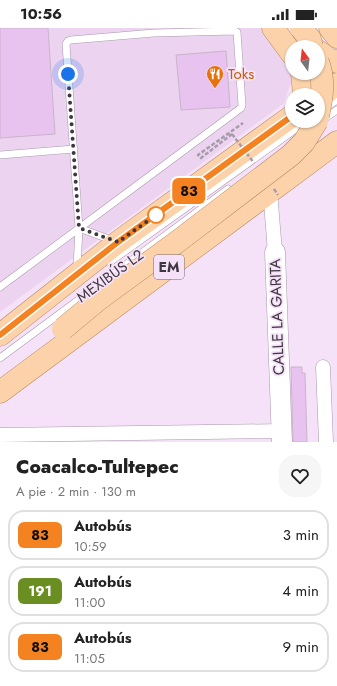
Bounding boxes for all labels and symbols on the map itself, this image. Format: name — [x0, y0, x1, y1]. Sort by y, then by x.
north arrow — [285, 40, 325, 80]
place label: Toks — [228, 63, 254, 85]
your location — [58, 64, 78, 84]
restaurant icon: Toks — [205, 64, 225, 89]
line badge: 83 — [171, 178, 207, 204]
unlabelled marker — [147, 206, 165, 224]
street label: MEXIBÚS L2 — [72, 244, 148, 308]
road number: EM — [154, 255, 184, 279]
street label: CALLE LA GARITA — [264, 258, 290, 376]

